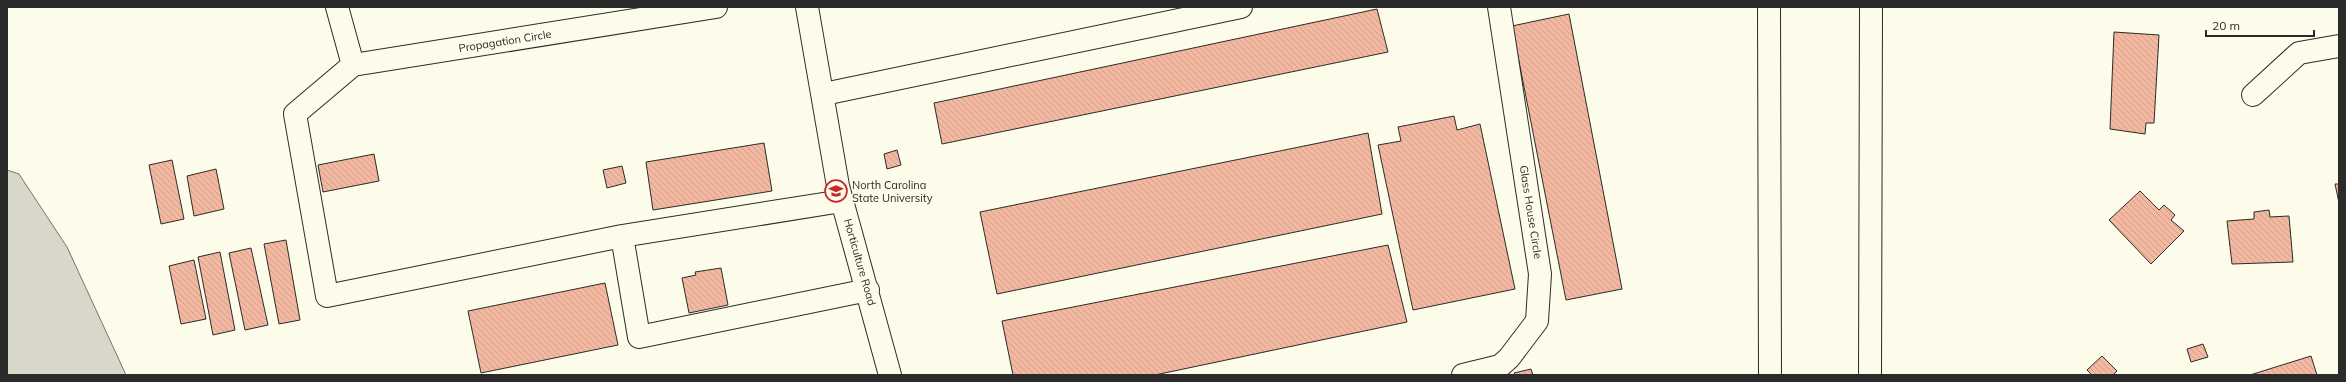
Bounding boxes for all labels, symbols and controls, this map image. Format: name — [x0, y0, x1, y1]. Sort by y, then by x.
scale bar — [2206, 12, 2314, 38]
text: 20 m — [2212, 18, 2240, 33]
street label: Propagation Circle — [458, 27, 552, 55]
street label: Glass House Circle — [1517, 164, 1545, 260]
school or university icon: North Carolina State University — [823, 178, 849, 204]
place label: North Carolina State University — [852, 178, 933, 205]
street label: Horticulture Road — [841, 217, 879, 307]

